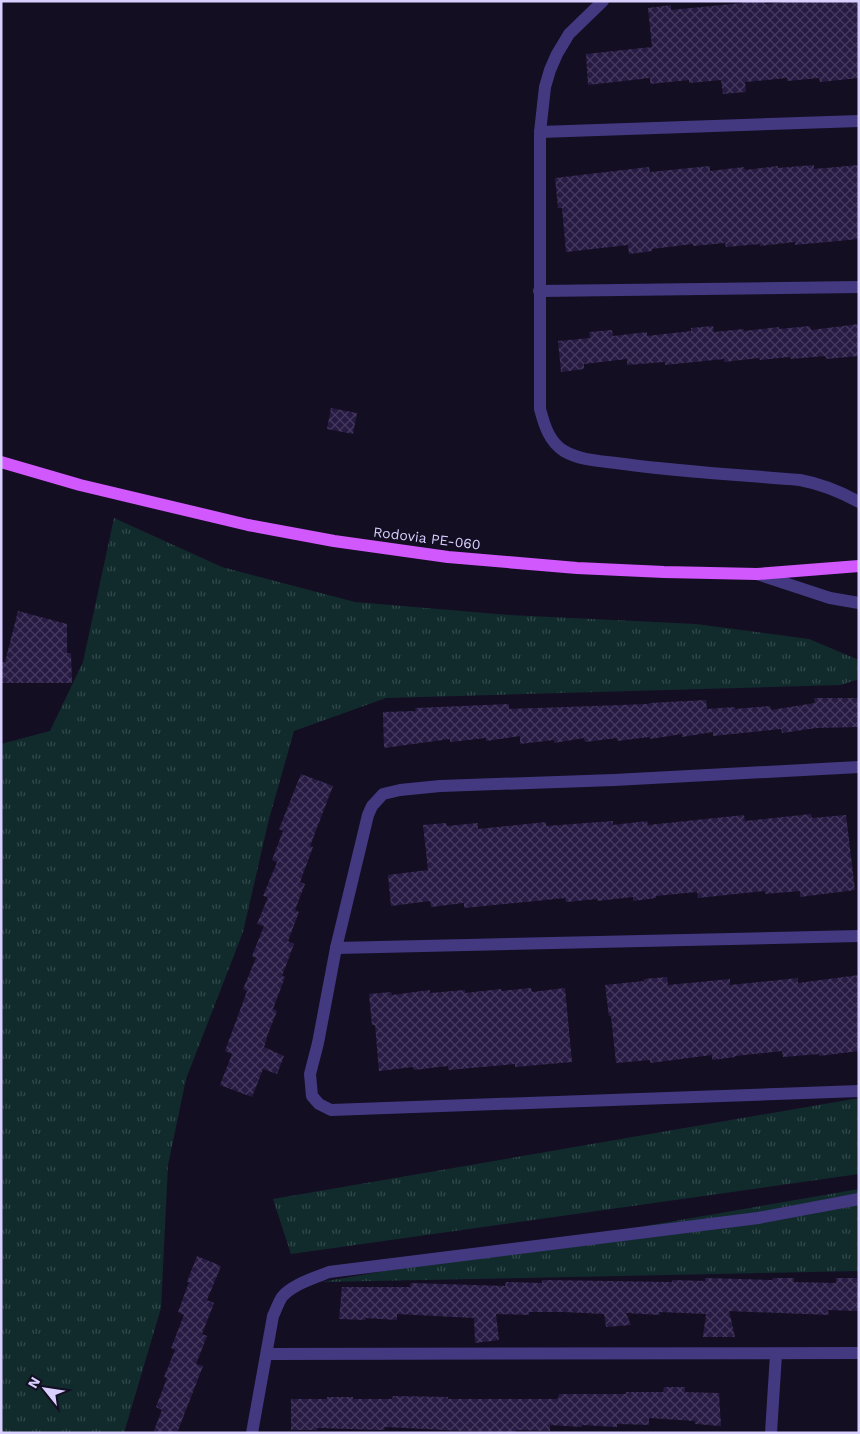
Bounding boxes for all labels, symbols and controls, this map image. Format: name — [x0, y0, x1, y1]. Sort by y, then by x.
street label: Rodovia PE-060 — [372, 523, 482, 553]
north arrow — [20, 1364, 70, 1414]
text: N — [24, 1374, 43, 1391]

